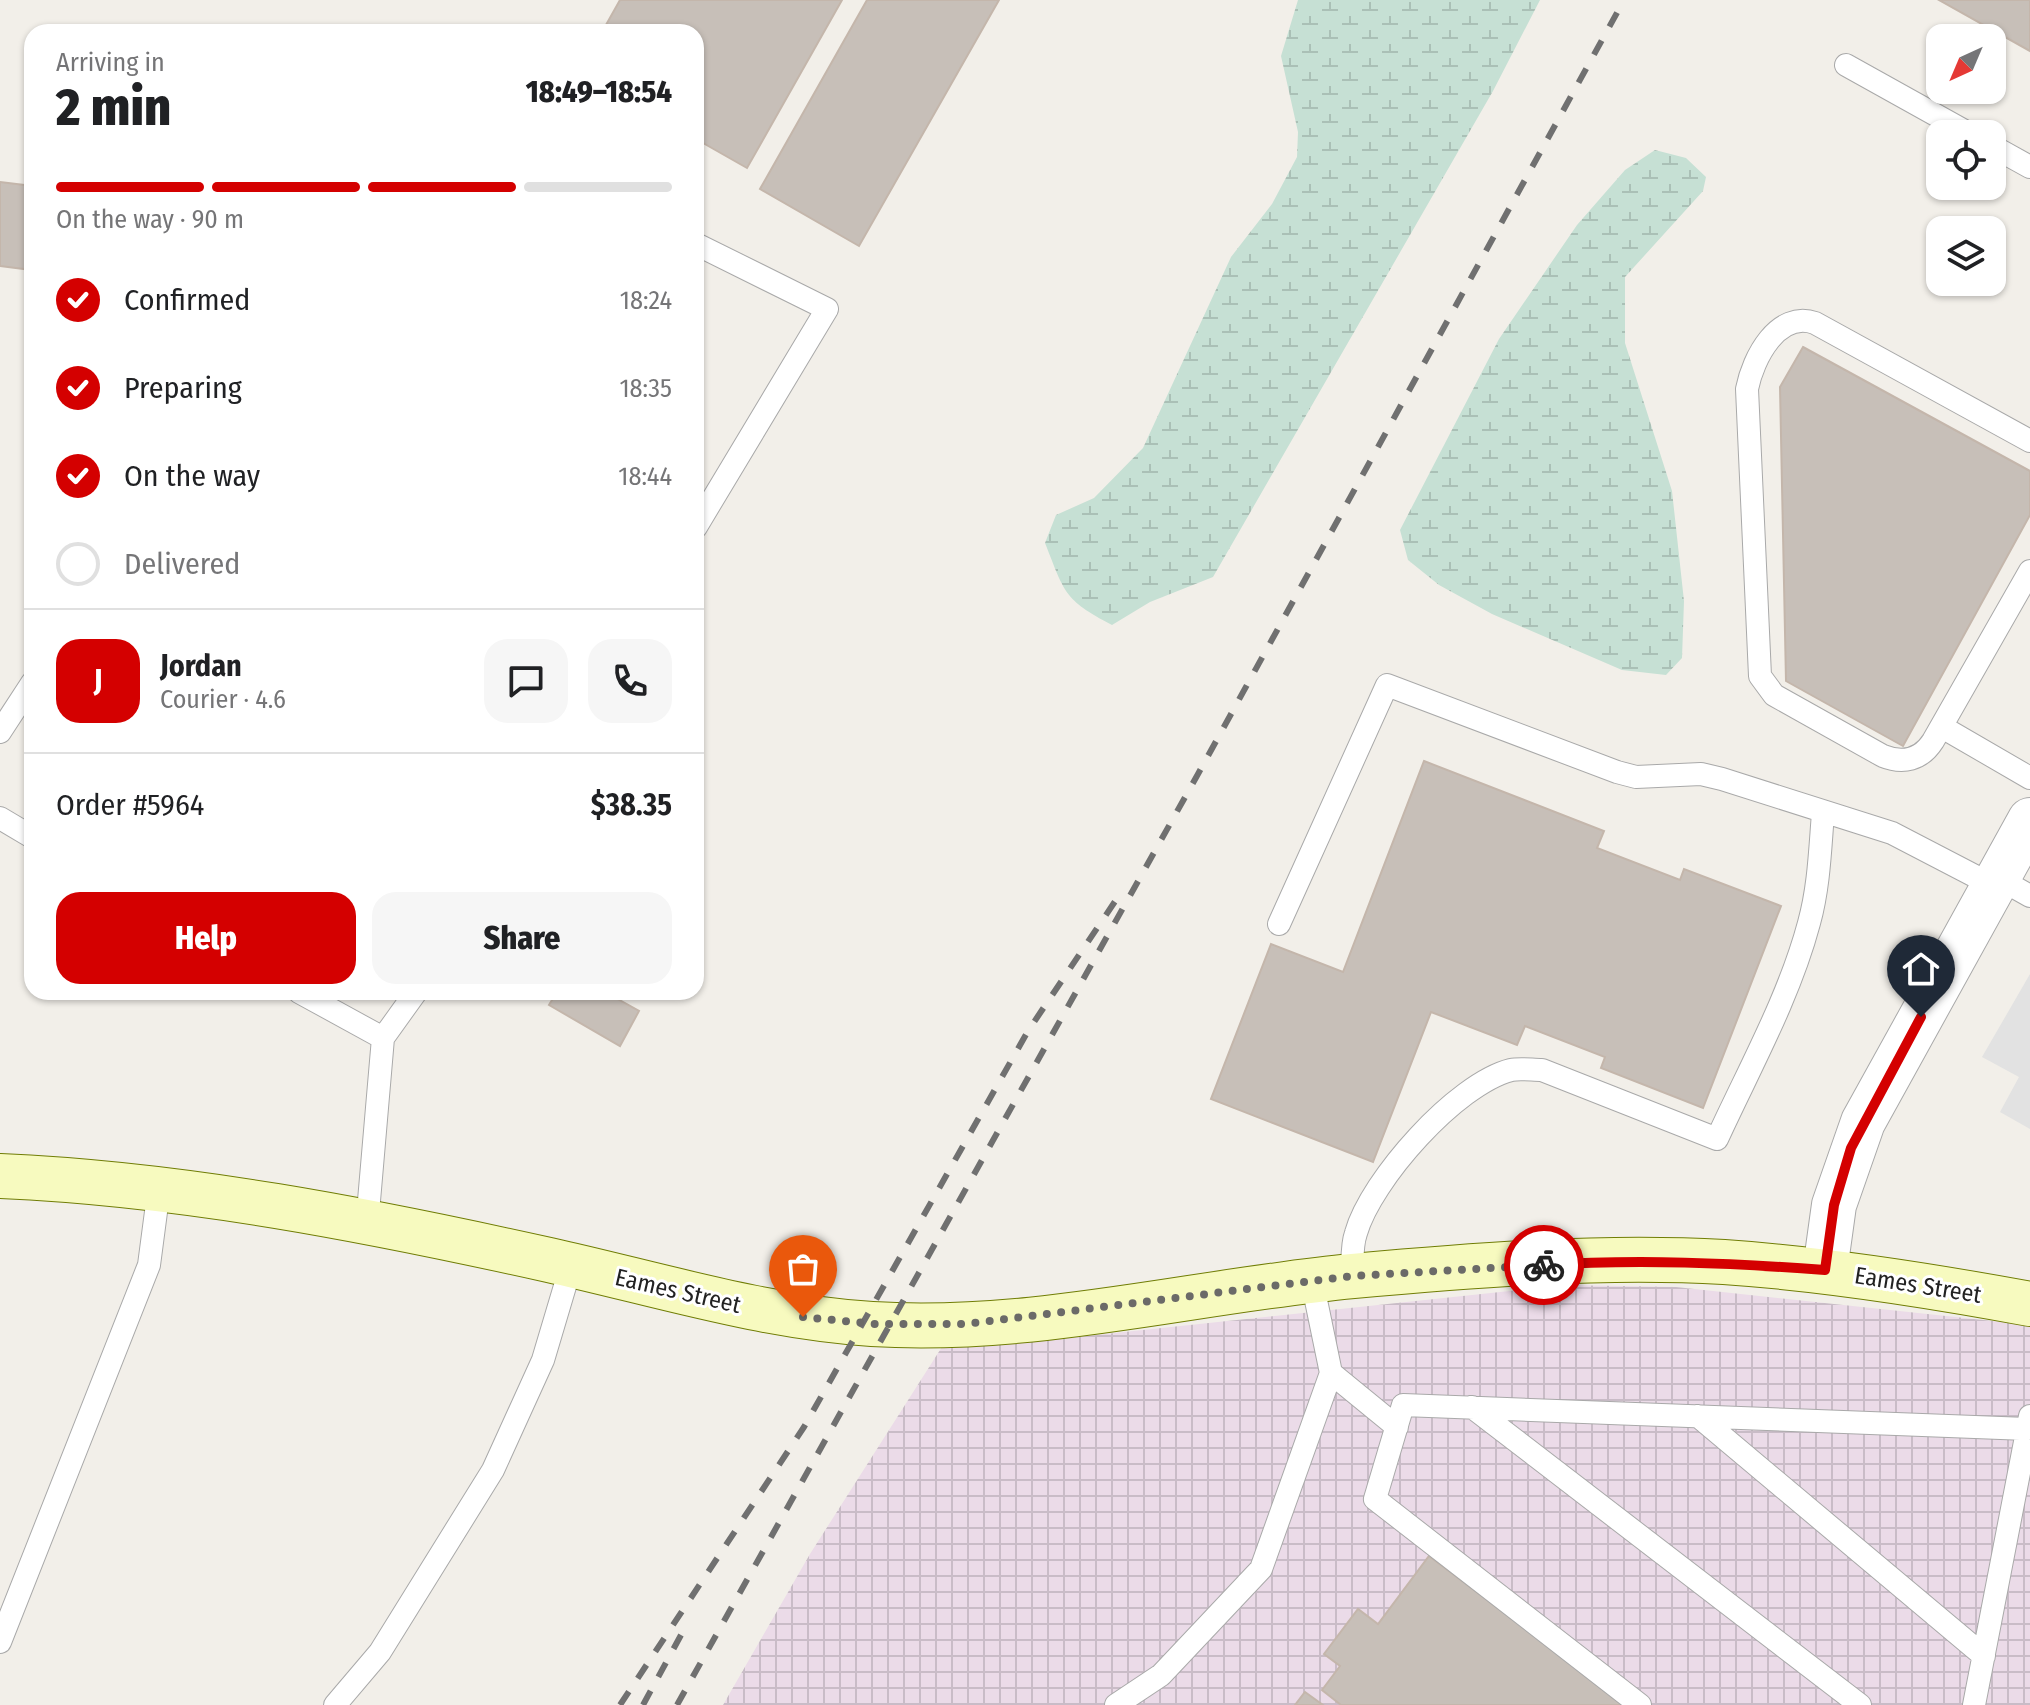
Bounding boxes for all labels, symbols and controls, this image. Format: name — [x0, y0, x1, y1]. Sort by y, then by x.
north arrow — [1926, 24, 2006, 104]
map controls — [1926, 24, 2006, 296]
text: Arriving in — [56, 47, 165, 78]
text: 18:49–18:54 — [526, 74, 672, 110]
text: 2 min — [56, 76, 171, 139]
button: locate — [1926, 120, 2006, 200]
text: On the way · 90 m — [56, 204, 244, 235]
button: layers — [1926, 216, 2006, 296]
icon: check — [56, 278, 100, 322]
text: Confirmed — [124, 282, 250, 318]
text: 18:24 — [620, 285, 672, 316]
icon: check — [56, 366, 100, 410]
text: Preparing — [124, 370, 242, 406]
text: 18:35 — [619, 373, 672, 404]
icon: check — [56, 454, 100, 498]
text: On the way — [124, 458, 260, 494]
text: 18:44 — [618, 461, 672, 492]
text: Delivered — [124, 546, 240, 582]
button: chat — [484, 639, 568, 723]
button: phone — [588, 639, 672, 723]
text: Jordan — [160, 648, 242, 684]
text: J — [94, 663, 102, 699]
text: Courier · 4.6 — [160, 684, 286, 715]
text: Order #5964 — [56, 787, 204, 823]
text: $38.35 — [591, 787, 672, 823]
button: Help — [56, 892, 356, 984]
button: Share — [372, 892, 672, 984]
pin — [1887, 935, 1955, 1017]
icon: home — [1899, 947, 1943, 991]
courier — [1504, 1225, 1584, 1305]
pin — [769, 1235, 837, 1317]
icon: bike — [1522, 1243, 1566, 1287]
icon: bag — [781, 1247, 825, 1291]
street label: Eames Street — [1853, 1261, 1984, 1309]
street label: Eames Street — [613, 1263, 744, 1319]

